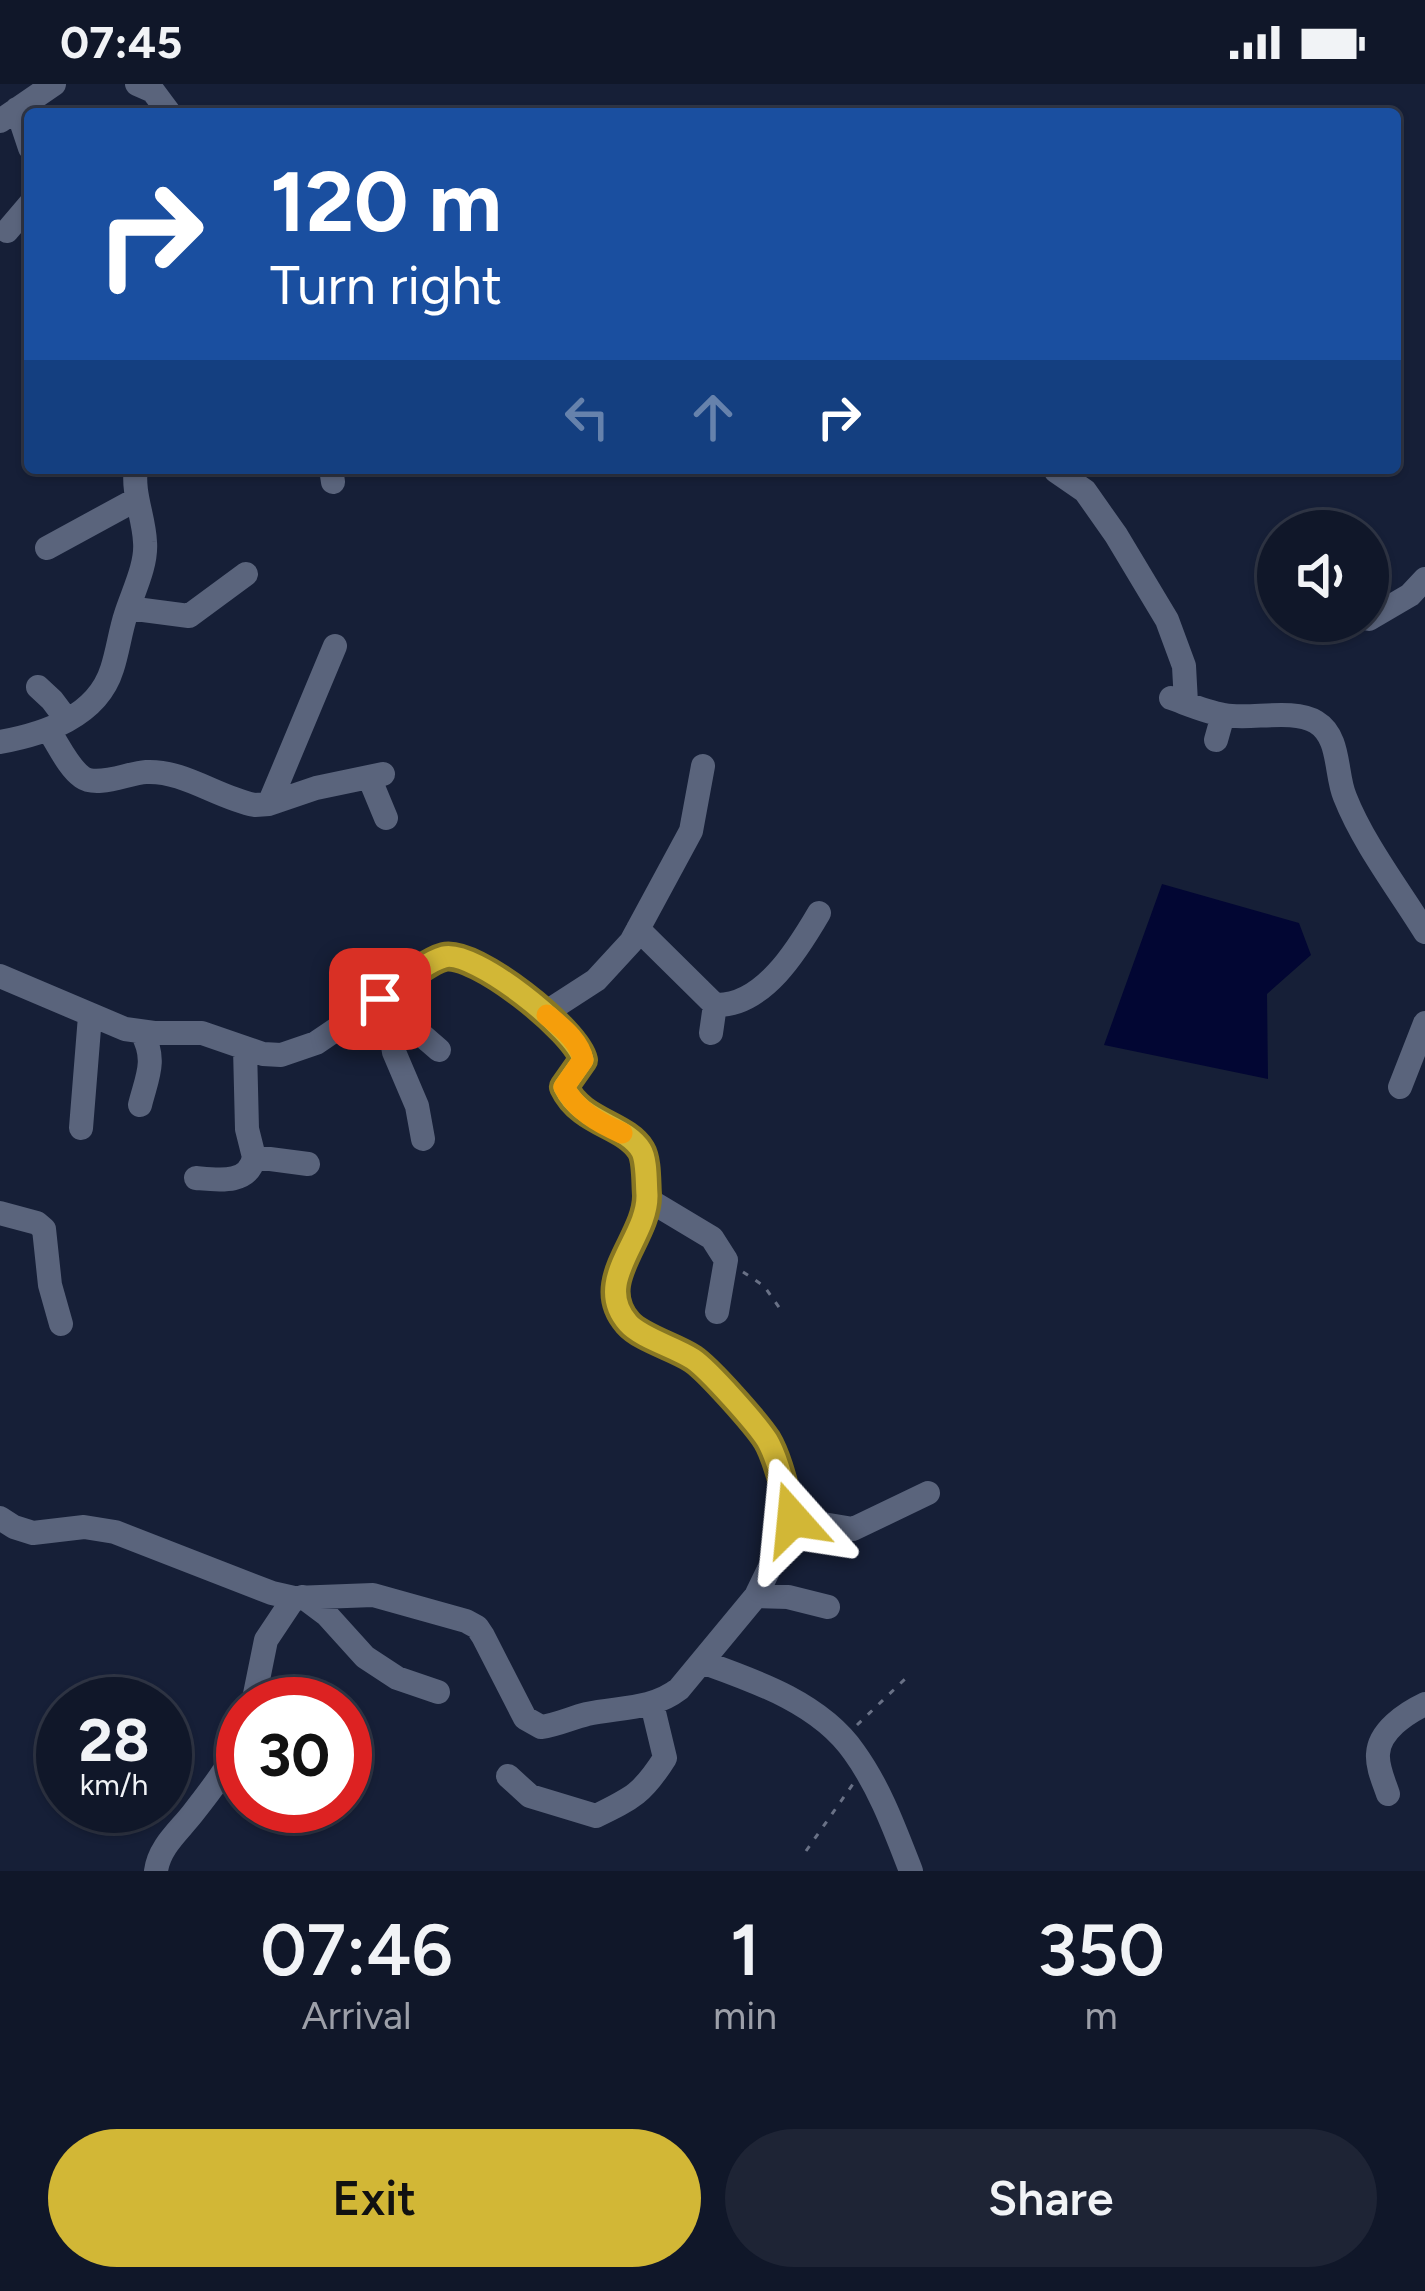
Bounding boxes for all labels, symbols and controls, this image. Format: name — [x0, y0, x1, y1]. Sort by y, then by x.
text: 07:45 — [60, 15, 182, 69]
text: 120 m — [270, 151, 502, 252]
icon: right — [72, 156, 228, 312]
text: Turn right — [270, 253, 502, 318]
icon: left — [554, 384, 620, 450]
icon: ahead — [680, 384, 746, 450]
icon: right — [806, 384, 872, 450]
map controls — [1257, 510, 1389, 642]
button: sound — [1257, 510, 1389, 642]
pin — [329, 948, 431, 1050]
icon: arrive — [347, 966, 413, 1032]
position arrow — [730, 1456, 856, 1582]
speed limit sign: 30 — [216, 1677, 372, 1833]
text: 28 — [78, 1704, 150, 1776]
text: km/h — [80, 1766, 148, 1803]
text: 07:46 — [260, 1907, 453, 1993]
text: 1 — [730, 1907, 760, 1993]
text: 350 — [1037, 1907, 1165, 1993]
text: Arrival — [301, 1992, 412, 2039]
text: min — [713, 1992, 777, 2039]
text: m — [1084, 1992, 1118, 2039]
button: Exit — [48, 2129, 701, 2267]
button: Share — [725, 2129, 1377, 2267]

